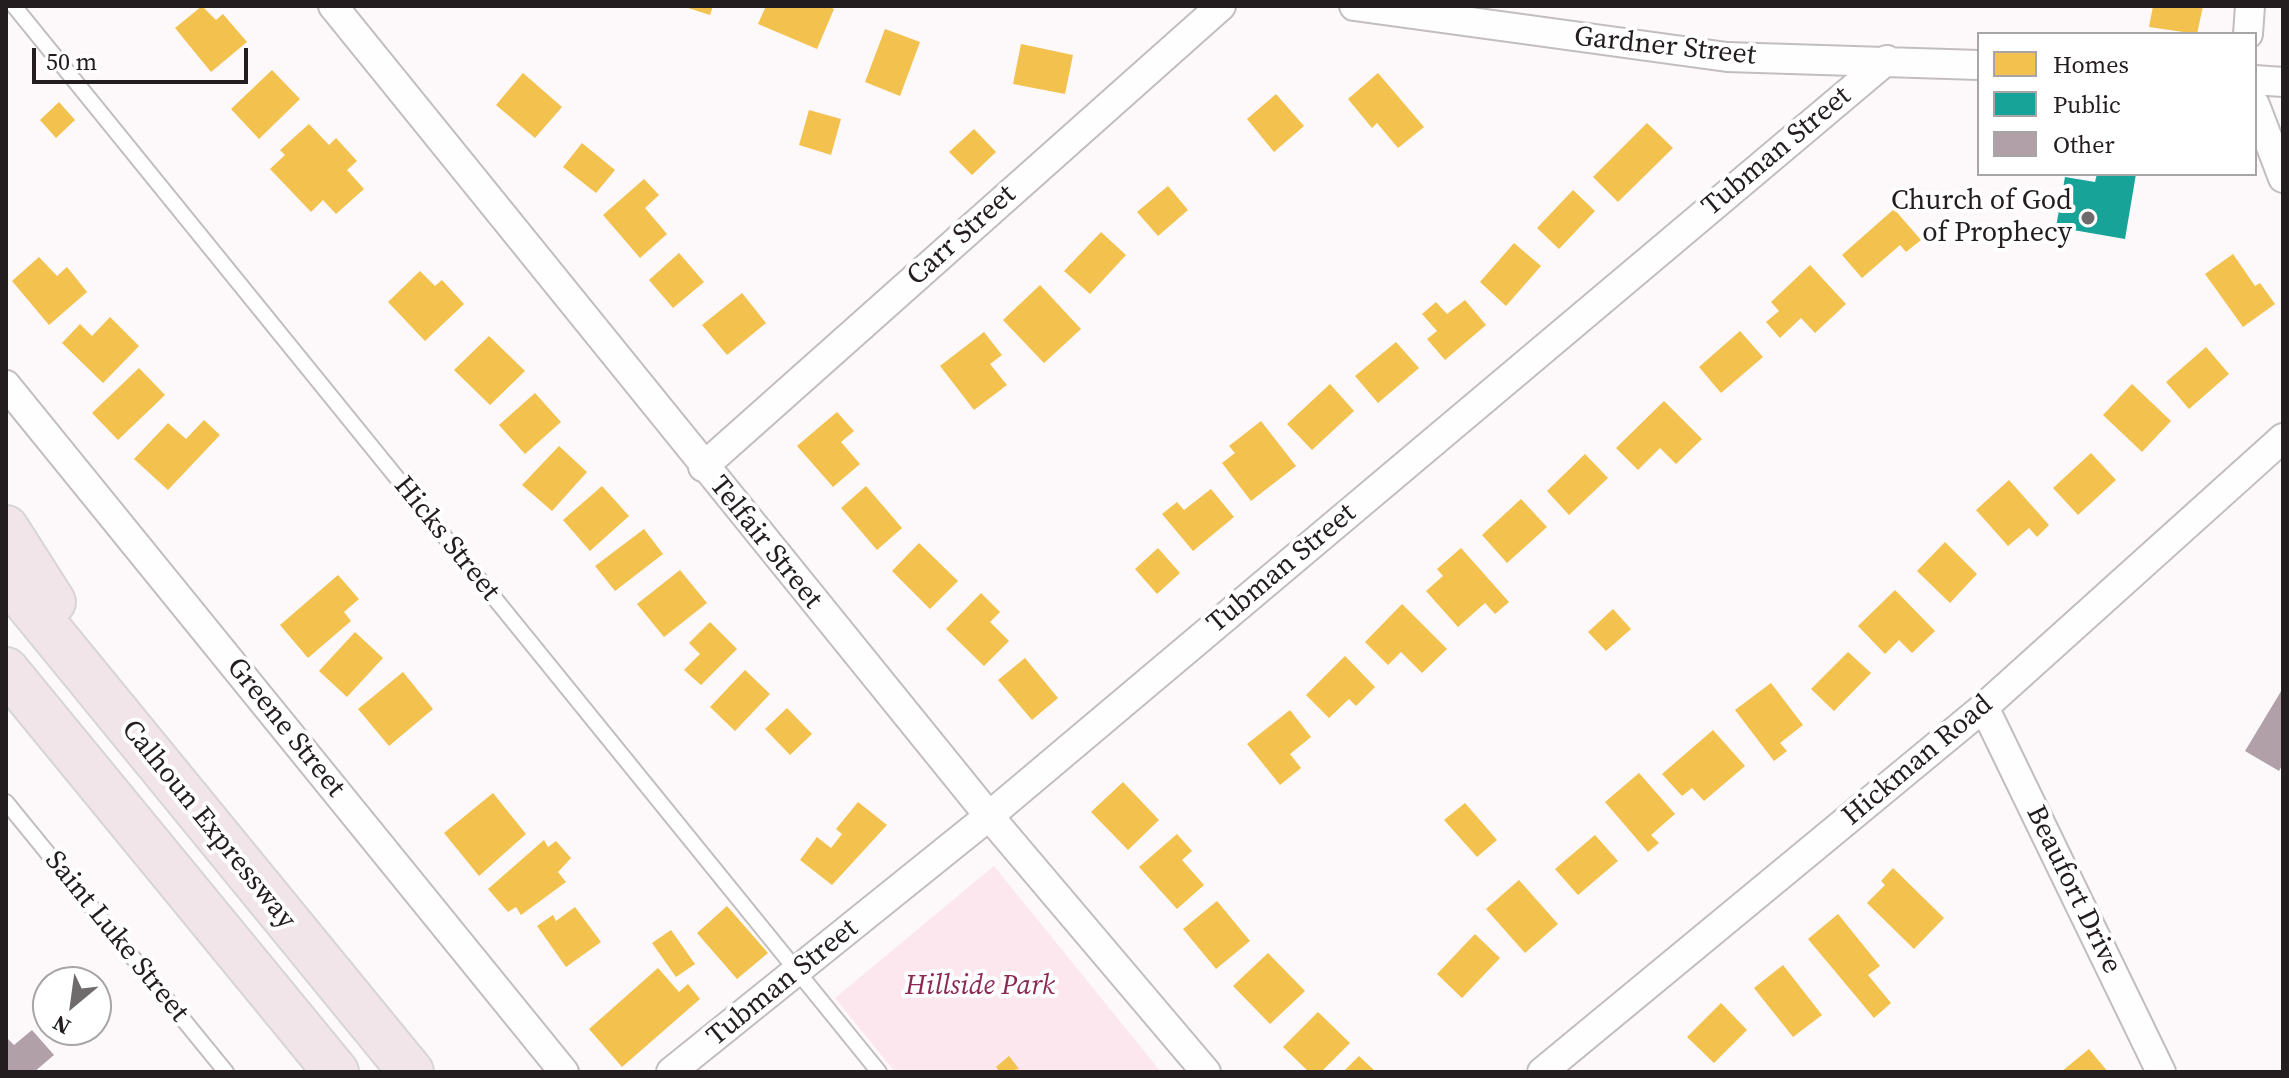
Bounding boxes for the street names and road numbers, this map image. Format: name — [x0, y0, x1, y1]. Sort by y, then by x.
street label: Gardner Street — [1572, 21, 1758, 73]
street label: Tubman Street — [1696, 80, 1858, 224]
street label: Carr Street — [901, 179, 1023, 293]
street label: Hicks Street — [386, 470, 506, 608]
street label: Telfair Street — [701, 470, 829, 616]
street label: Tubman Street — [1201, 497, 1363, 641]
street label: Greene Street — [219, 652, 351, 804]
street label: Hickman Road — [1836, 689, 2000, 833]
street label: Calhoun Expressway — [114, 714, 302, 936]
street label: Beaufort Drive — [2018, 801, 2128, 979]
street label: Saint Luke Street — [37, 845, 195, 1029]
street label: Tubman Street — [701, 912, 865, 1054]

